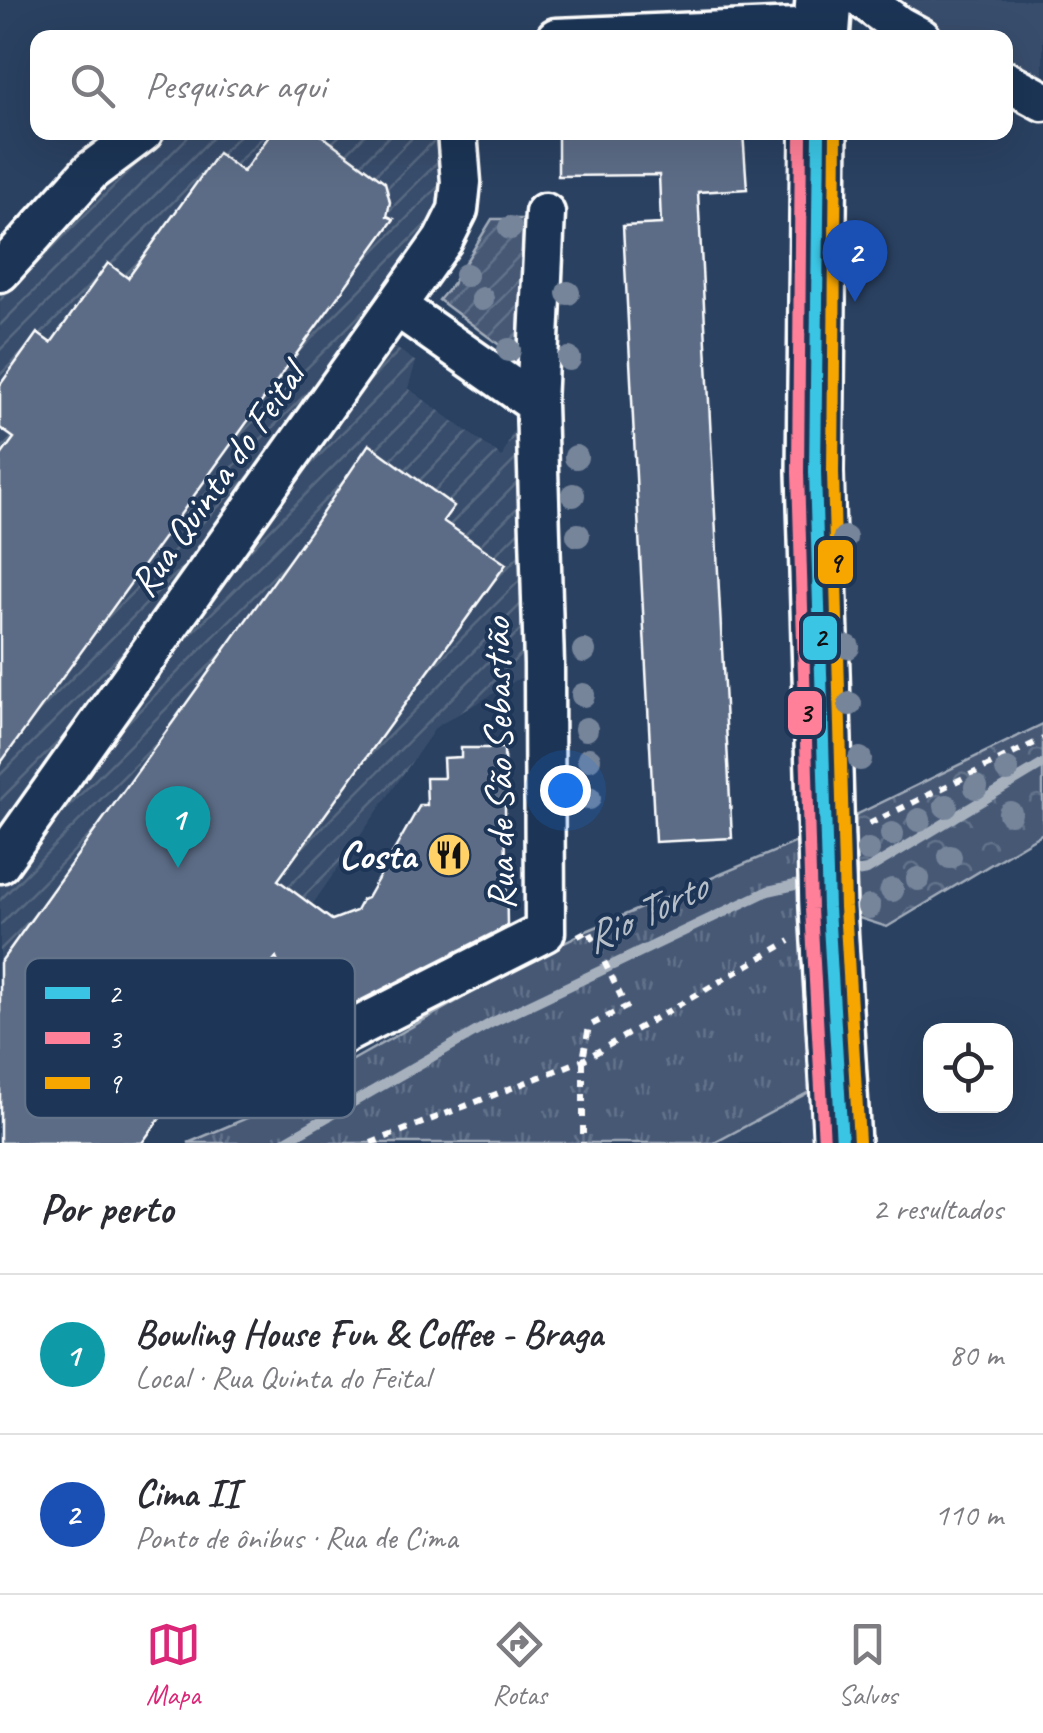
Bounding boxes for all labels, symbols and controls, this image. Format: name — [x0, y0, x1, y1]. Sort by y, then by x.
search box — [30, 30, 1013, 140]
icon: search — [65, 58, 120, 113]
text: Pesquisar aqui — [145, 62, 326, 109]
pin: 2 — [822, 220, 888, 302]
street label: Rua Quinta do Feital — [118, 348, 320, 606]
line badge: 9 — [816, 538, 855, 586]
text: 9 — [829, 545, 845, 580]
line badge: 2 — [801, 614, 839, 662]
street label: Rua de São Sebastião — [471, 616, 527, 910]
text: 2 — [814, 620, 829, 655]
line badge: 3 — [786, 689, 824, 737]
text: 3 — [799, 695, 814, 730]
your location — [540, 765, 591, 816]
pin: 1 — [146, 786, 210, 868]
place label: Costa — [339, 830, 419, 880]
restaurant icon: Costa — [426, 832, 472, 878]
water label: Rio Torto — [575, 859, 719, 965]
legend — [25, 958, 355, 1118]
text: 2 — [108, 976, 123, 1011]
text: 3 — [108, 1021, 123, 1056]
map controls — [923, 1023, 1013, 1113]
button: locate — [923, 1023, 1013, 1113]
text: 9 — [108, 1066, 123, 1101]
text: Por perto — [40, 1182, 173, 1235]
text: 2 resultados — [872, 1188, 1003, 1229]
text: Bowling House Fun & Coffee - Braga — [135, 1310, 603, 1357]
text: 1 — [65, 1334, 80, 1375]
text: 80 m — [949, 1334, 1003, 1375]
text: Local · Rua Quinta do Feital — [135, 1357, 430, 1398]
text: Cima II — [135, 1470, 239, 1517]
text: 2 — [65, 1494, 80, 1535]
text: 110 m — [934, 1494, 1003, 1535]
text: Ponto de ônibus · Rua de Cima — [135, 1517, 458, 1558]
tab: Mapa — [146, 1617, 201, 1712]
tab: Rotas — [492, 1617, 547, 1712]
tab: Salvos — [838, 1617, 897, 1712]

